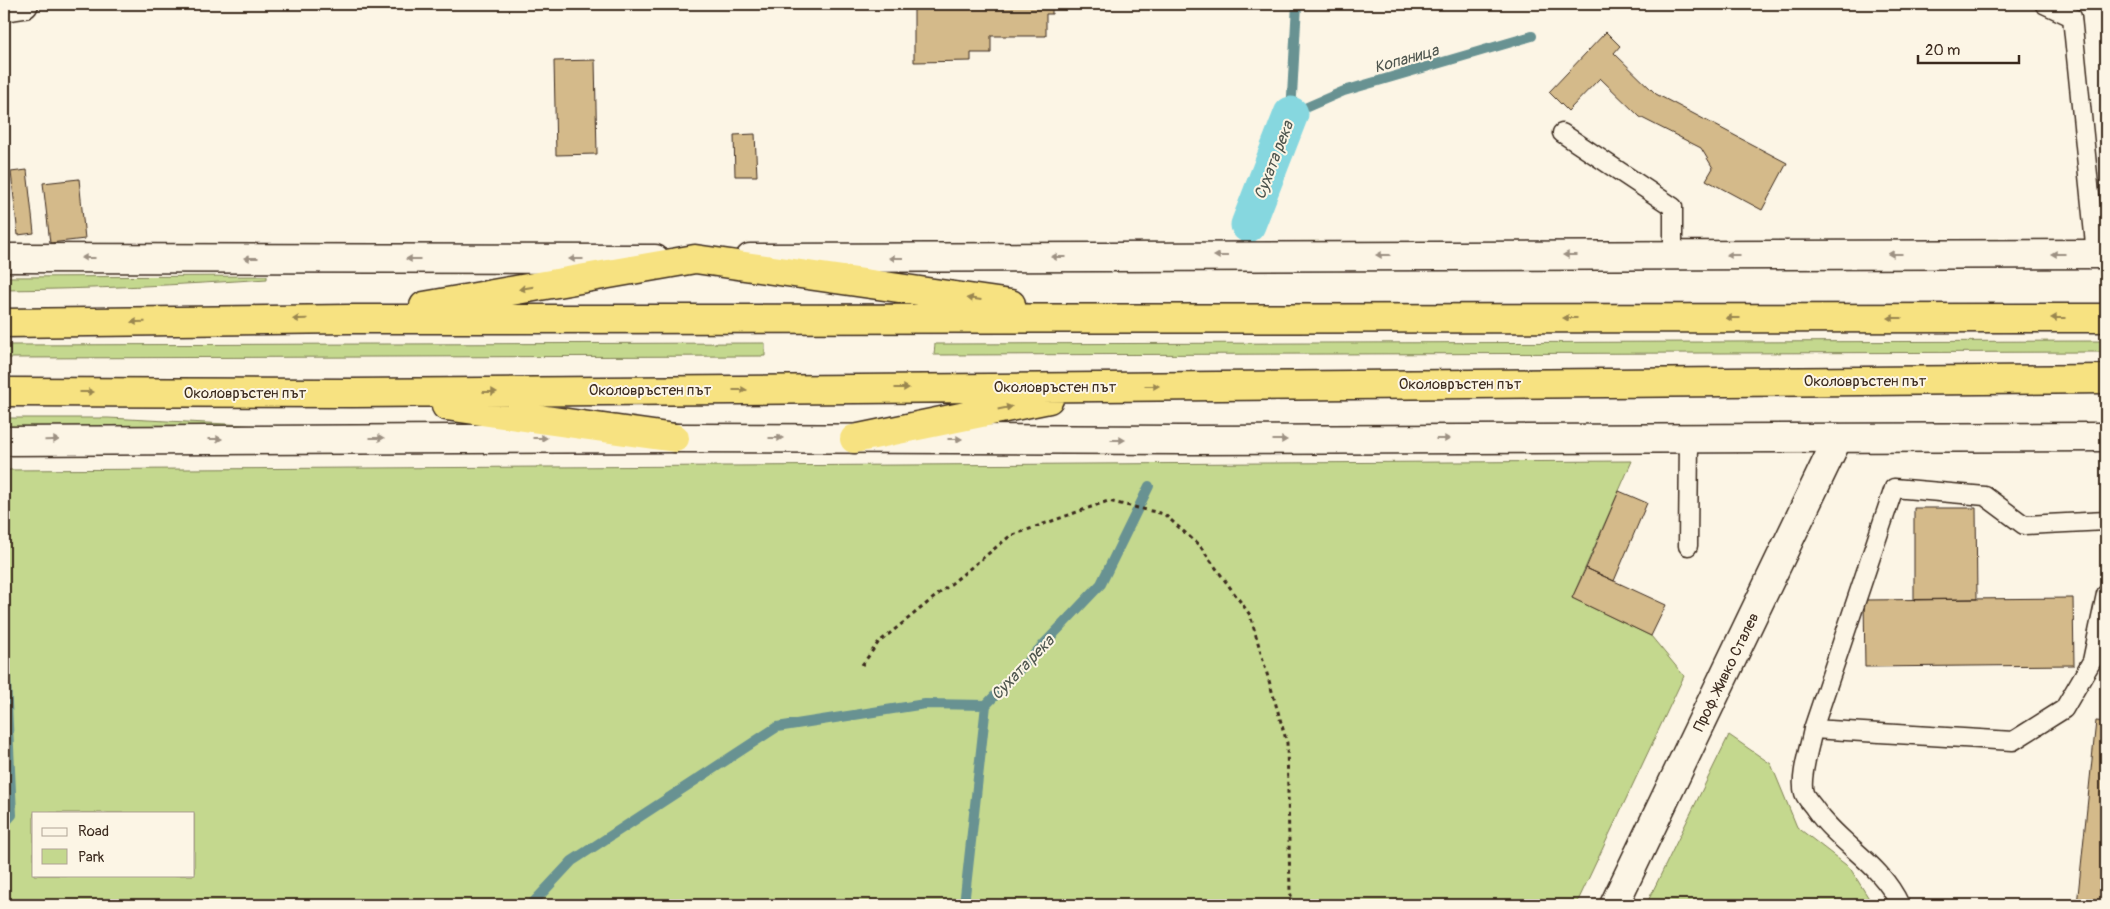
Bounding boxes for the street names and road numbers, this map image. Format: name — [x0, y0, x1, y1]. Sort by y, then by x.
street label: Околовръстен път — [1804, 372, 1927, 391]
street label: Околовръстен път — [1399, 375, 1522, 394]
street label: Околовръстен път — [994, 378, 1117, 397]
street label: Околовръстен път — [589, 381, 712, 400]
street label: Околовръстен път — [184, 384, 307, 403]
street label: Проф. Живко Сталев — [1689, 610, 1763, 735]

